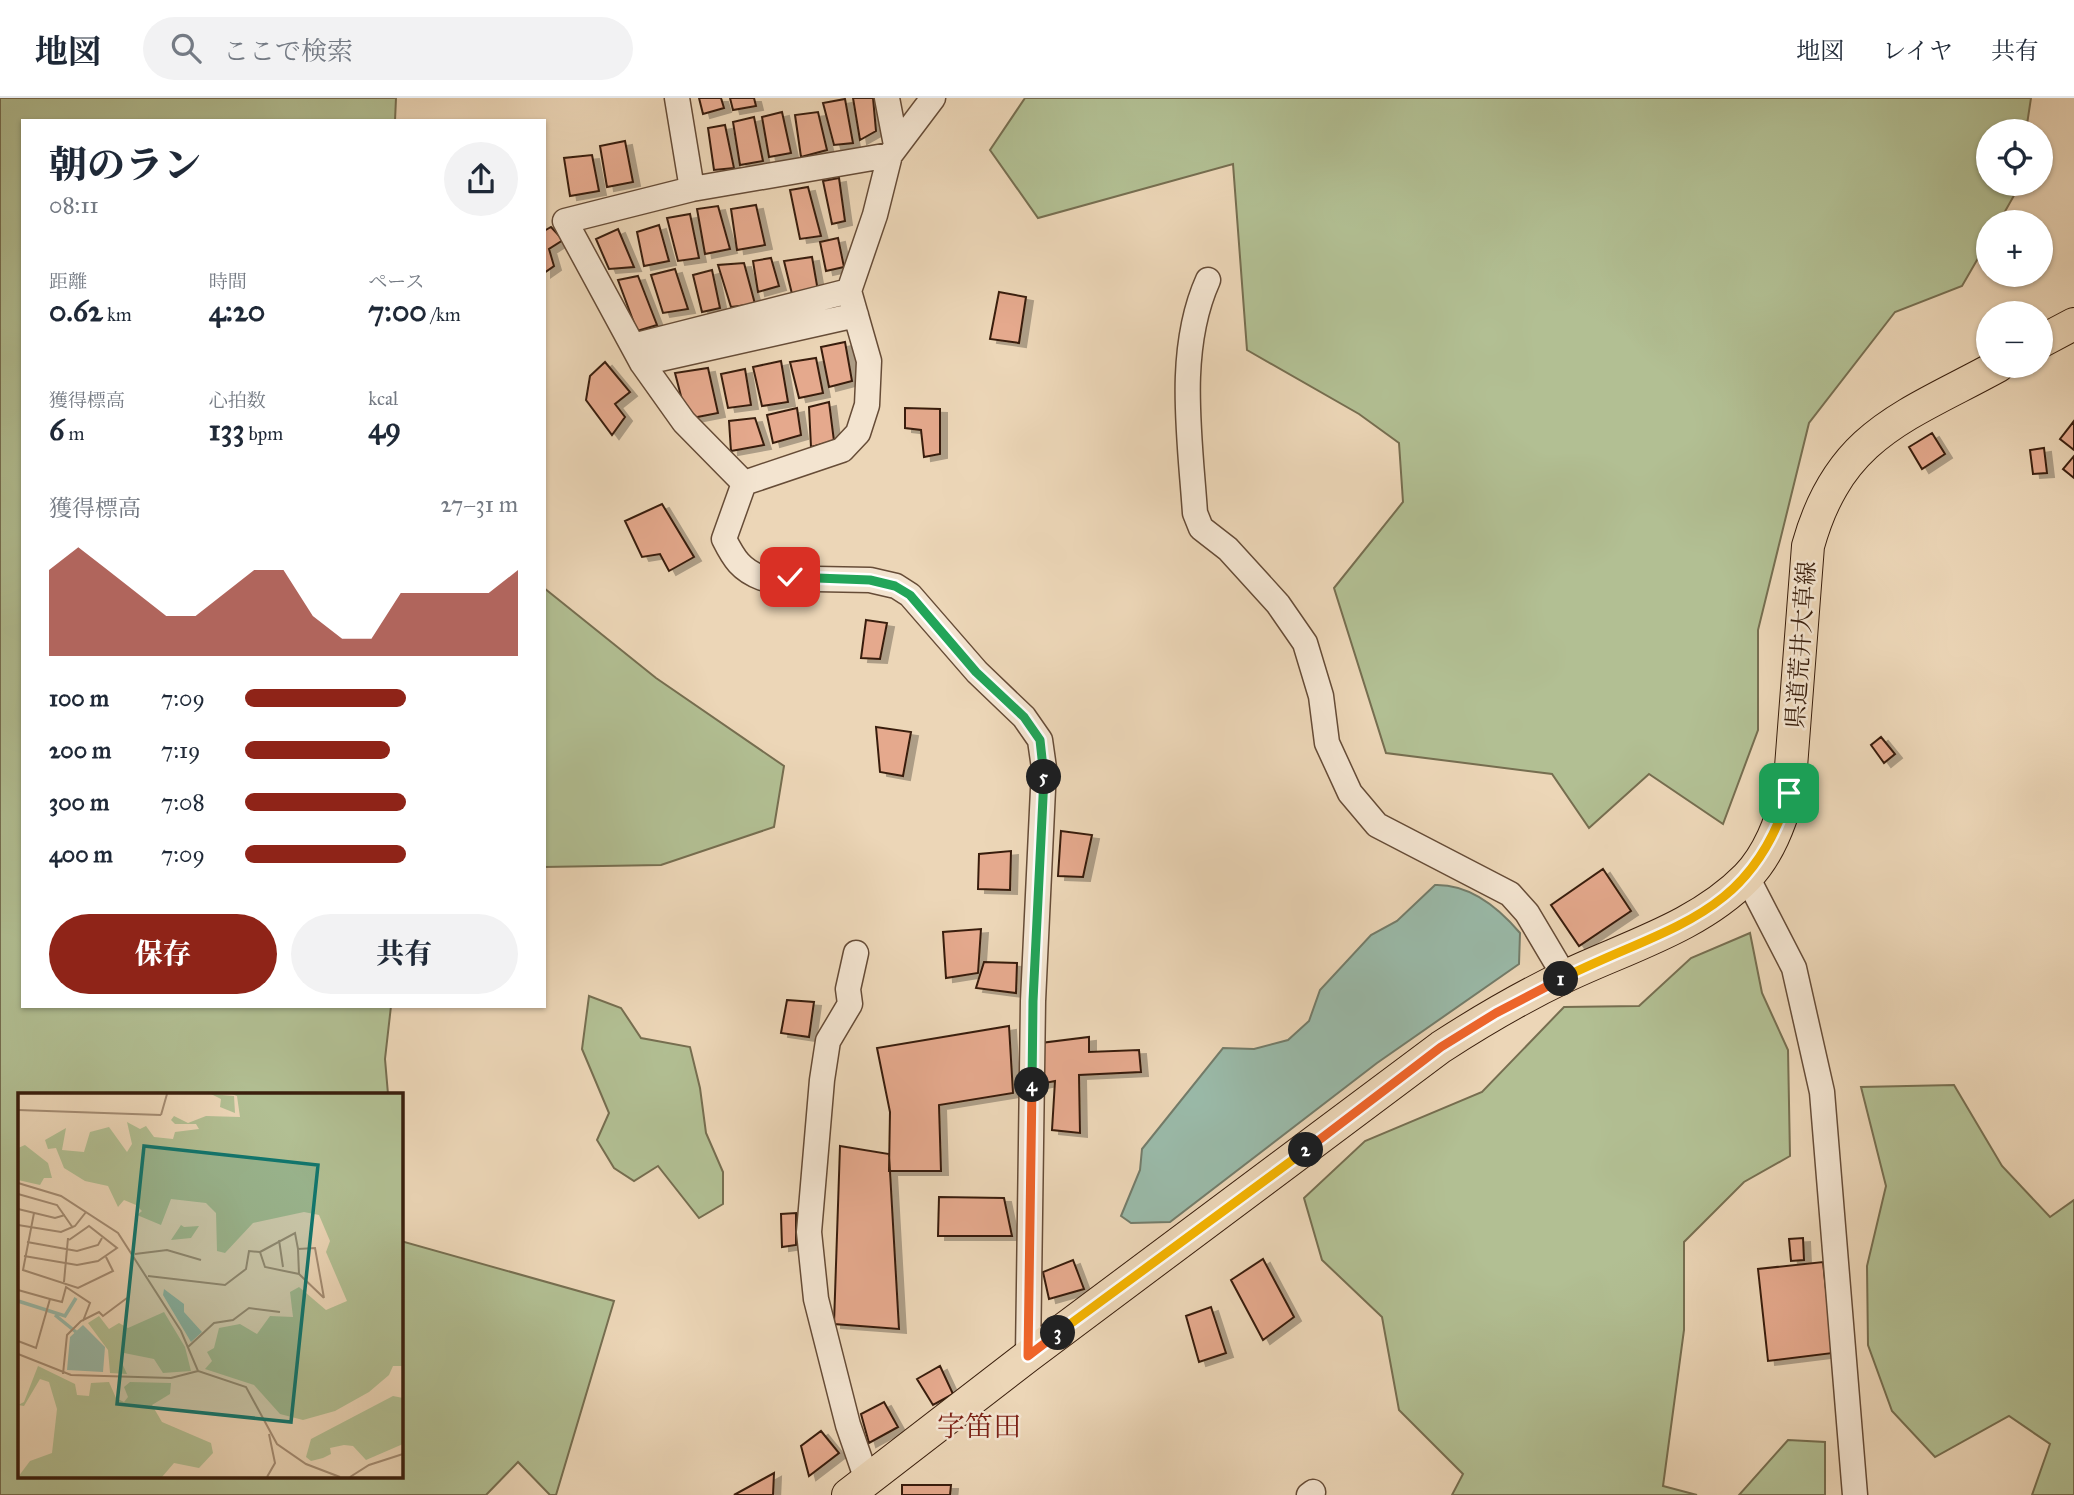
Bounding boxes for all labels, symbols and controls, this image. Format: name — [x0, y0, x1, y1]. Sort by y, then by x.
search box — [143, 17, 633, 80]
icon: search — [167, 29, 205, 67]
text: 地図 — [35, 32, 101, 72]
text: ここで検索 — [223, 35, 353, 67]
text: 地図 — [1796, 36, 1844, 66]
text: レイヤ — [1882, 36, 1953, 66]
text: 共有 — [1991, 36, 2039, 66]
map controls — [1976, 119, 2053, 378]
button: locate — [1976, 119, 2053, 196]
text: 朝のラン — [49, 142, 201, 188]
button: share — [444, 142, 518, 216]
text: 08:11 — [49, 191, 99, 219]
button: + — [1976, 210, 2053, 287]
text: 距離 — [49, 270, 87, 293]
text: 時間 — [209, 270, 247, 293]
text: ペース — [368, 270, 424, 293]
text: 0.62 — [49, 293, 103, 329]
text: 4:20 — [209, 293, 265, 329]
text: 7:00 — [368, 293, 427, 329]
button: − — [1976, 301, 2053, 378]
text: km — [103, 303, 132, 326]
text: /km — [427, 303, 461, 326]
text: kcal — [368, 387, 398, 410]
text: 獲得標高 — [49, 389, 125, 412]
text: 心拍数 — [209, 389, 266, 412]
text: 49 — [368, 410, 401, 446]
text: 6 — [49, 412, 64, 448]
text: 133 — [209, 412, 245, 448]
text: m — [64, 422, 84, 445]
text: bpm — [245, 422, 283, 445]
text: 27–31 m — [440, 490, 518, 518]
text: 獲得標高 — [49, 494, 141, 522]
pin — [760, 547, 820, 607]
icon: check — [771, 558, 809, 596]
street label: 県道荒井大草線 — [1780, 560, 1822, 730]
text: 100 m — [49, 684, 109, 712]
text: 7:09 — [161, 684, 205, 712]
text: 200 m — [49, 736, 111, 764]
text: 7:19 — [161, 736, 200, 764]
pin: 5 — [1026, 760, 1062, 794]
pin — [1759, 763, 1819, 823]
text: 5 — [1039, 765, 1048, 788]
icon: arrive — [1770, 774, 1808, 812]
text: 300 m — [49, 788, 109, 816]
text: 7:08 — [161, 788, 205, 816]
text: 400 m — [49, 840, 113, 868]
text: 7:09 — [161, 840, 205, 868]
button: 保存 — [49, 914, 277, 994]
button: 共有 — [291, 914, 518, 994]
pin: 1 — [1544, 962, 1578, 996]
text: 1 — [1557, 967, 1564, 990]
pin: 4 — [1014, 1068, 1050, 1102]
text: 4 — [1026, 1073, 1037, 1096]
inset map — [18, 1093, 402, 1478]
pin: 2 — [1288, 1132, 1324, 1168]
text: 2 — [1301, 1138, 1310, 1161]
pin: 3 — [1040, 1316, 1076, 1350]
text: 3 — [1054, 1321, 1061, 1344]
district label: 字笛田 — [937, 1409, 1021, 1444]

